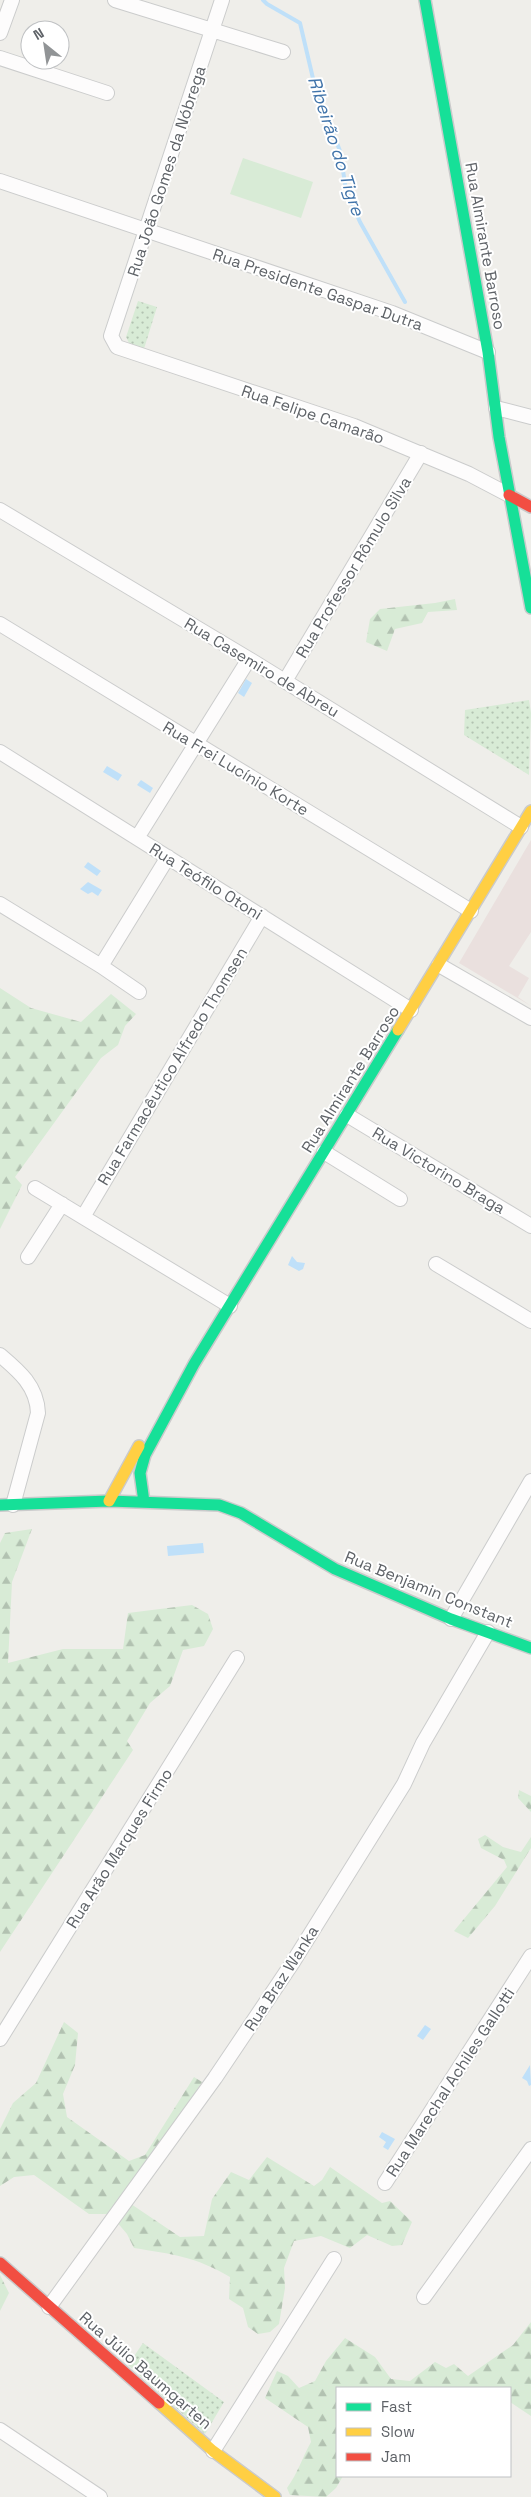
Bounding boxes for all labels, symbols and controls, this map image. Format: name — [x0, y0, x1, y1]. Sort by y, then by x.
north arrow — [20, 20, 70, 70]
text: N — [30, 24, 47, 44]
street label: Rua João Gomes da Nóbrega — [122, 63, 211, 279]
water label: Ribeirão do Tigre — [303, 73, 370, 220]
street label: Rua Almirante Barroso — [460, 161, 511, 331]
street label: Rua Presidente Gaspar Dutra — [210, 244, 426, 335]
street label: Rua Felipe Camarão — [238, 380, 387, 449]
street label: Rua Professor Rômulo Silva — [291, 473, 416, 662]
street label: Rua Casemiro de Abreu — [180, 613, 343, 722]
street label: Rua Frei Lucínio Korte — [159, 717, 313, 820]
street label: Rua Teófilo Otoni — [145, 838, 266, 925]
street label: Rua Farmacêutico Alfredo Thomsen — [93, 943, 252, 1189]
street label: Rua Almirante Barroso — [297, 1002, 404, 1157]
street label: Rua Victorino Braga — [368, 1122, 509, 1218]
street label: Rua Benjamin Constant — [342, 1546, 516, 1633]
street label: Rua Arão Marques Firmo — [62, 1764, 177, 1932]
street label: Rua Braz Wanka — [240, 1922, 323, 2035]
street label: Rua Marechal Achiles Gallotti — [381, 1984, 519, 2181]
street label: Rua Júlio Baumgarten — [75, 2307, 216, 2434]
legend — [336, 2387, 511, 2477]
text: Fast — [381, 2397, 412, 2416]
text: Slow — [381, 2422, 415, 2441]
text: Jam — [381, 2447, 411, 2466]

